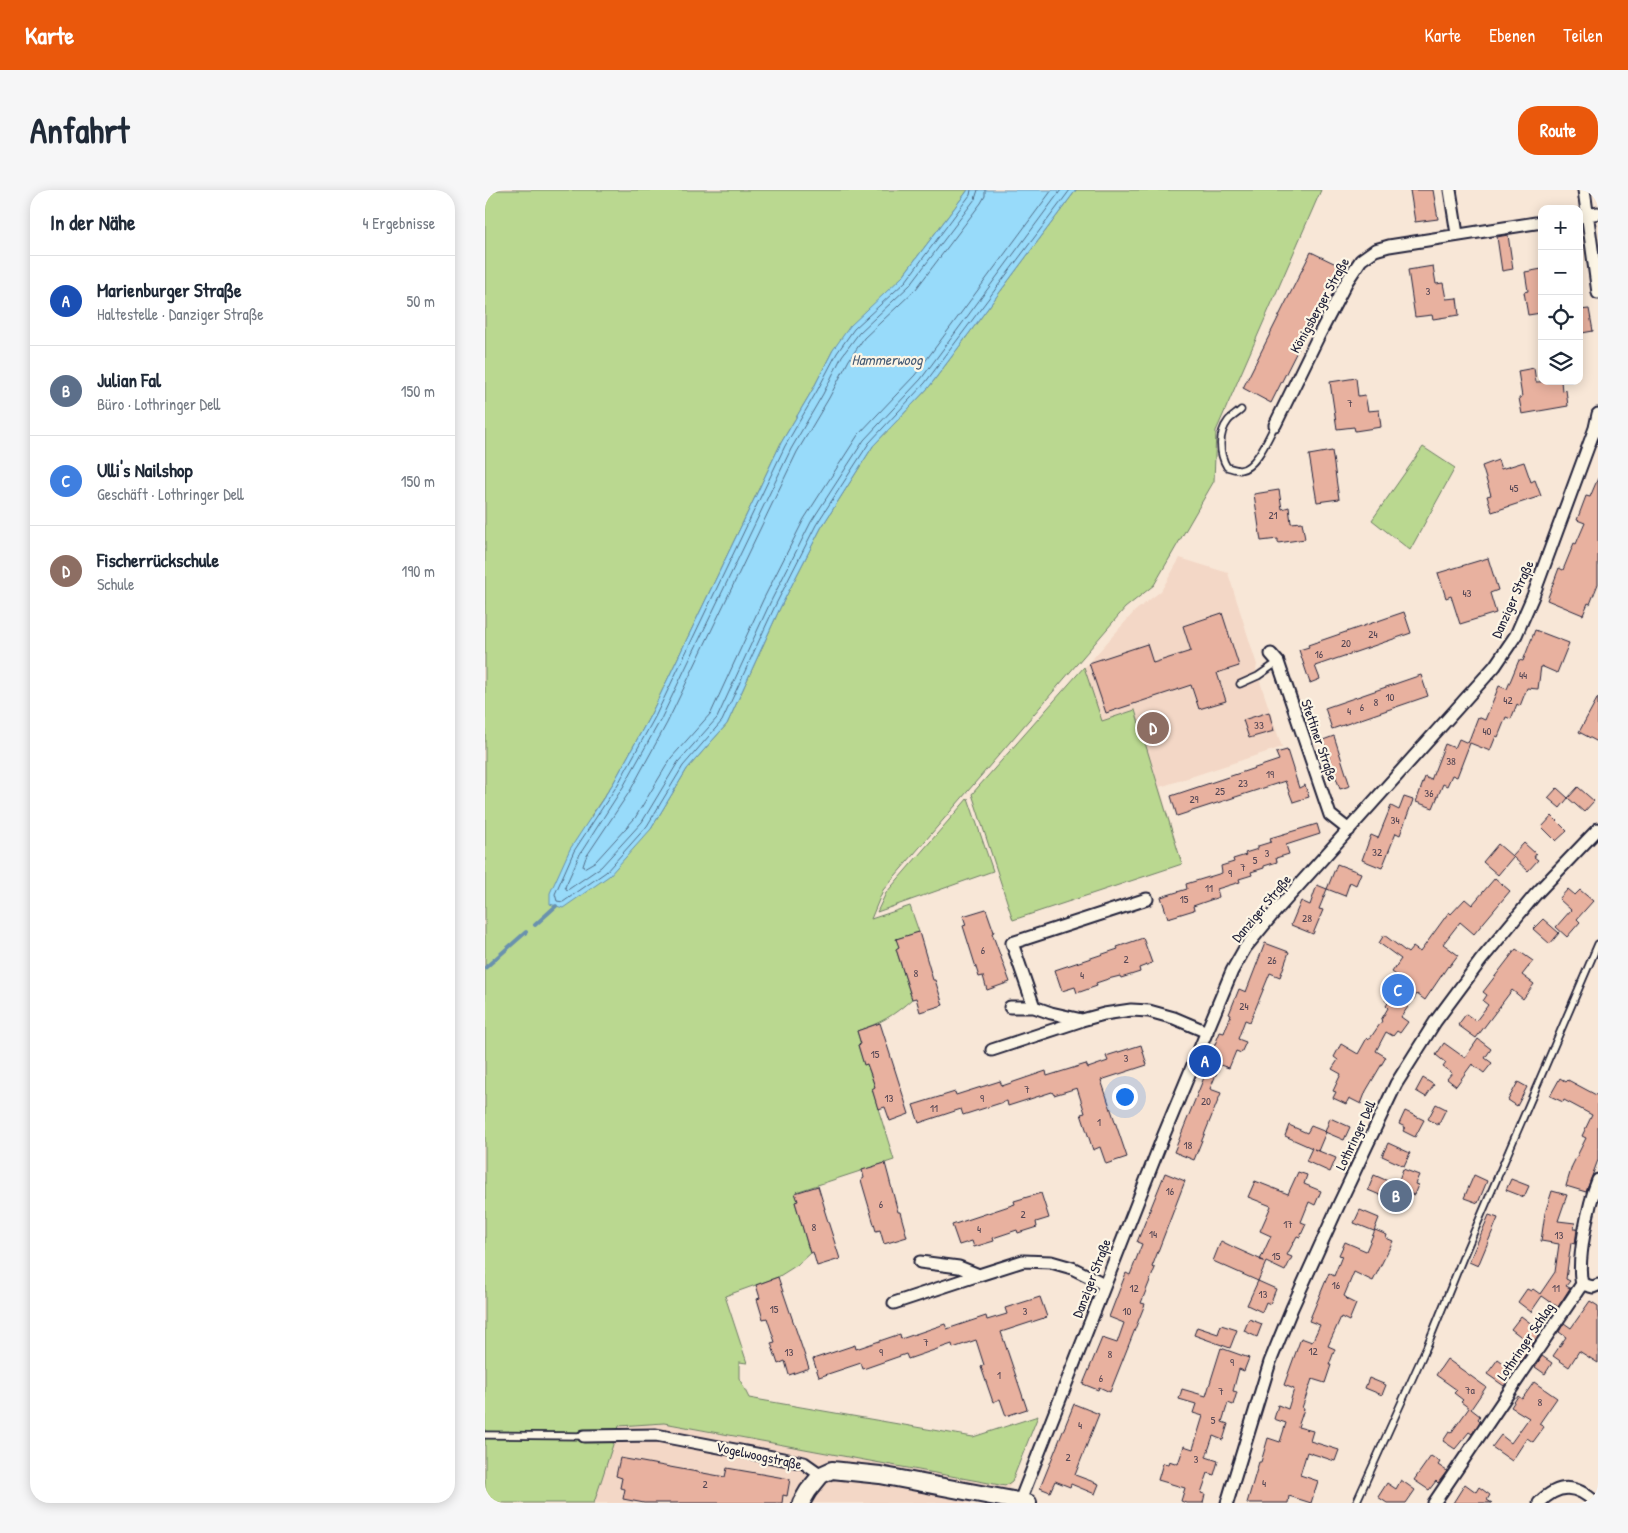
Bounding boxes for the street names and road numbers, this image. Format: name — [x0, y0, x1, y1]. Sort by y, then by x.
street label: Königsberger Straße — [1285, 254, 1354, 357]
street label: Danziger Straße — [1486, 557, 1539, 641]
street label: Stettiner Straße — [1296, 697, 1343, 784]
street label: Danziger Straße — [1227, 870, 1296, 947]
street label: Lothringer Dell — [1331, 1096, 1381, 1173]
street label: Danziger Straße — [1067, 1235, 1116, 1321]
street label: Lothringer Schlag — [1492, 1298, 1559, 1384]
street label: Vogelwoogstraße — [714, 1437, 804, 1474]

